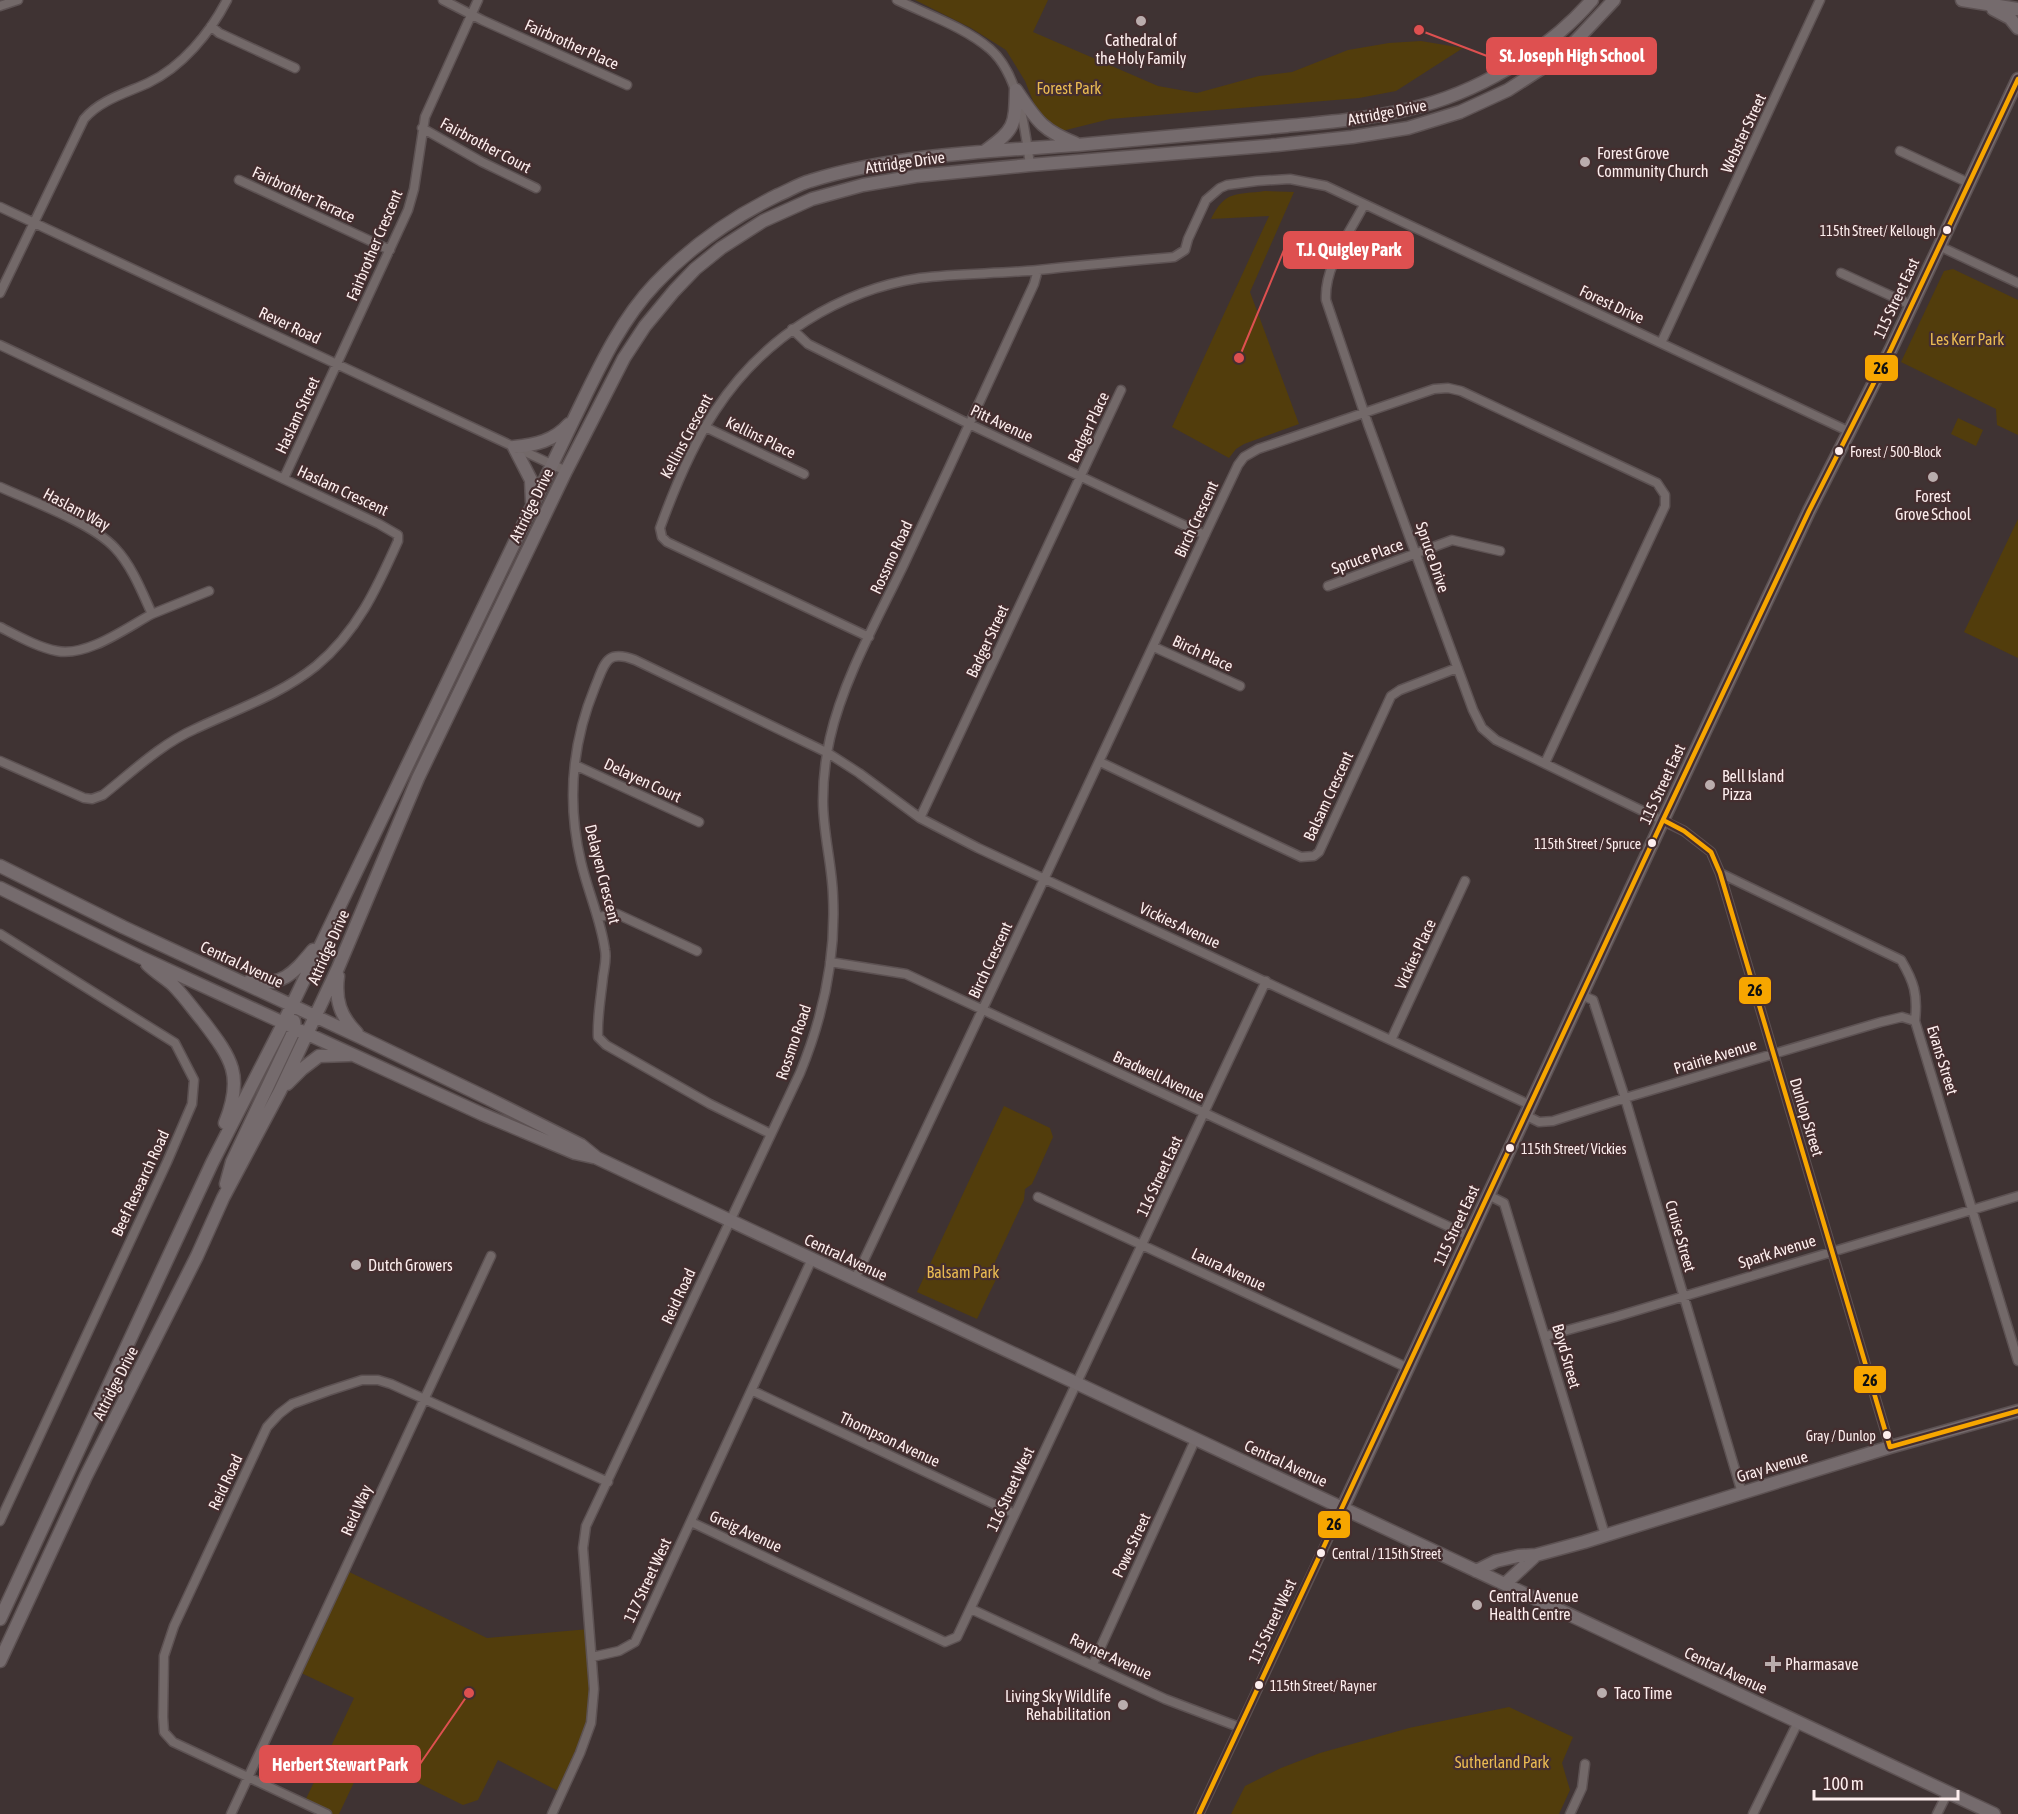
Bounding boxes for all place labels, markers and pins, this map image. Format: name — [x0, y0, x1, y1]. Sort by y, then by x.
marker: Cathedral of the Holy Family — [1134, 14, 1148, 28]
place label: Cathedral of the Holy Family — [1096, 31, 1187, 68]
callout: St. Joseph High School — [1487, 38, 1656, 74]
place label: Forest Grove Community Church — [1597, 144, 1708, 181]
marker: Forest Grove Community Church — [1578, 155, 1592, 169]
place label: 115th Street/ Kellough — [1820, 223, 1936, 239]
marker: 115th Street/ Kellough — [1941, 224, 1953, 236]
callout: T.J. Quigley Park — [1284, 232, 1413, 268]
place label: Forest / 500-Block — [1850, 444, 1941, 460]
marker: Forest / 500-Block — [1833, 445, 1845, 457]
marker: Forest Grove School — [1926, 470, 1940, 484]
place label: Forest Grove School — [1895, 487, 1972, 523]
place label: Bell Island Pizza — [1722, 767, 1784, 803]
marker: Bell Island Pizza — [1703, 778, 1717, 792]
place label: 115th Street / Spruce — [1534, 836, 1641, 852]
marker: 115th Street / Spruce — [1646, 837, 1658, 849]
place label: 115th Street/ Vickies — [1521, 1141, 1626, 1157]
marker: 115th Street/ Vickies — [1504, 1142, 1516, 1154]
place label: Dutch Growers — [368, 1256, 453, 1274]
marker: Dutch Growers — [349, 1258, 363, 1272]
place label: Gray / Dunlop — [1806, 1428, 1876, 1444]
marker: Gray / Dunlop — [1881, 1429, 1893, 1441]
place label: Central / 115th Street — [1332, 1546, 1441, 1562]
marker: Central / 115th Street — [1315, 1547, 1327, 1559]
place label: Central Avenue Health Centre — [1489, 1587, 1578, 1623]
marker: Central Avenue Health Centre — [1470, 1598, 1484, 1612]
place label: Pharmasave — [1785, 1655, 1859, 1673]
marker: Pharmasave — [1766, 1657, 1780, 1671]
place label: 115th Street/ Rayner — [1270, 1678, 1377, 1694]
marker: 115th Street/ Rayner — [1253, 1679, 1265, 1691]
place label: Taco Time — [1614, 1684, 1672, 1702]
marker: Taco Time — [1595, 1686, 1609, 1700]
place label: Living Sky Wildlife Rehabilitation — [1005, 1687, 1111, 1723]
marker: Living Sky Wildlife Rehabilitation — [1116, 1698, 1130, 1712]
callout: Herbert Stewart Park — [260, 1746, 420, 1782]

